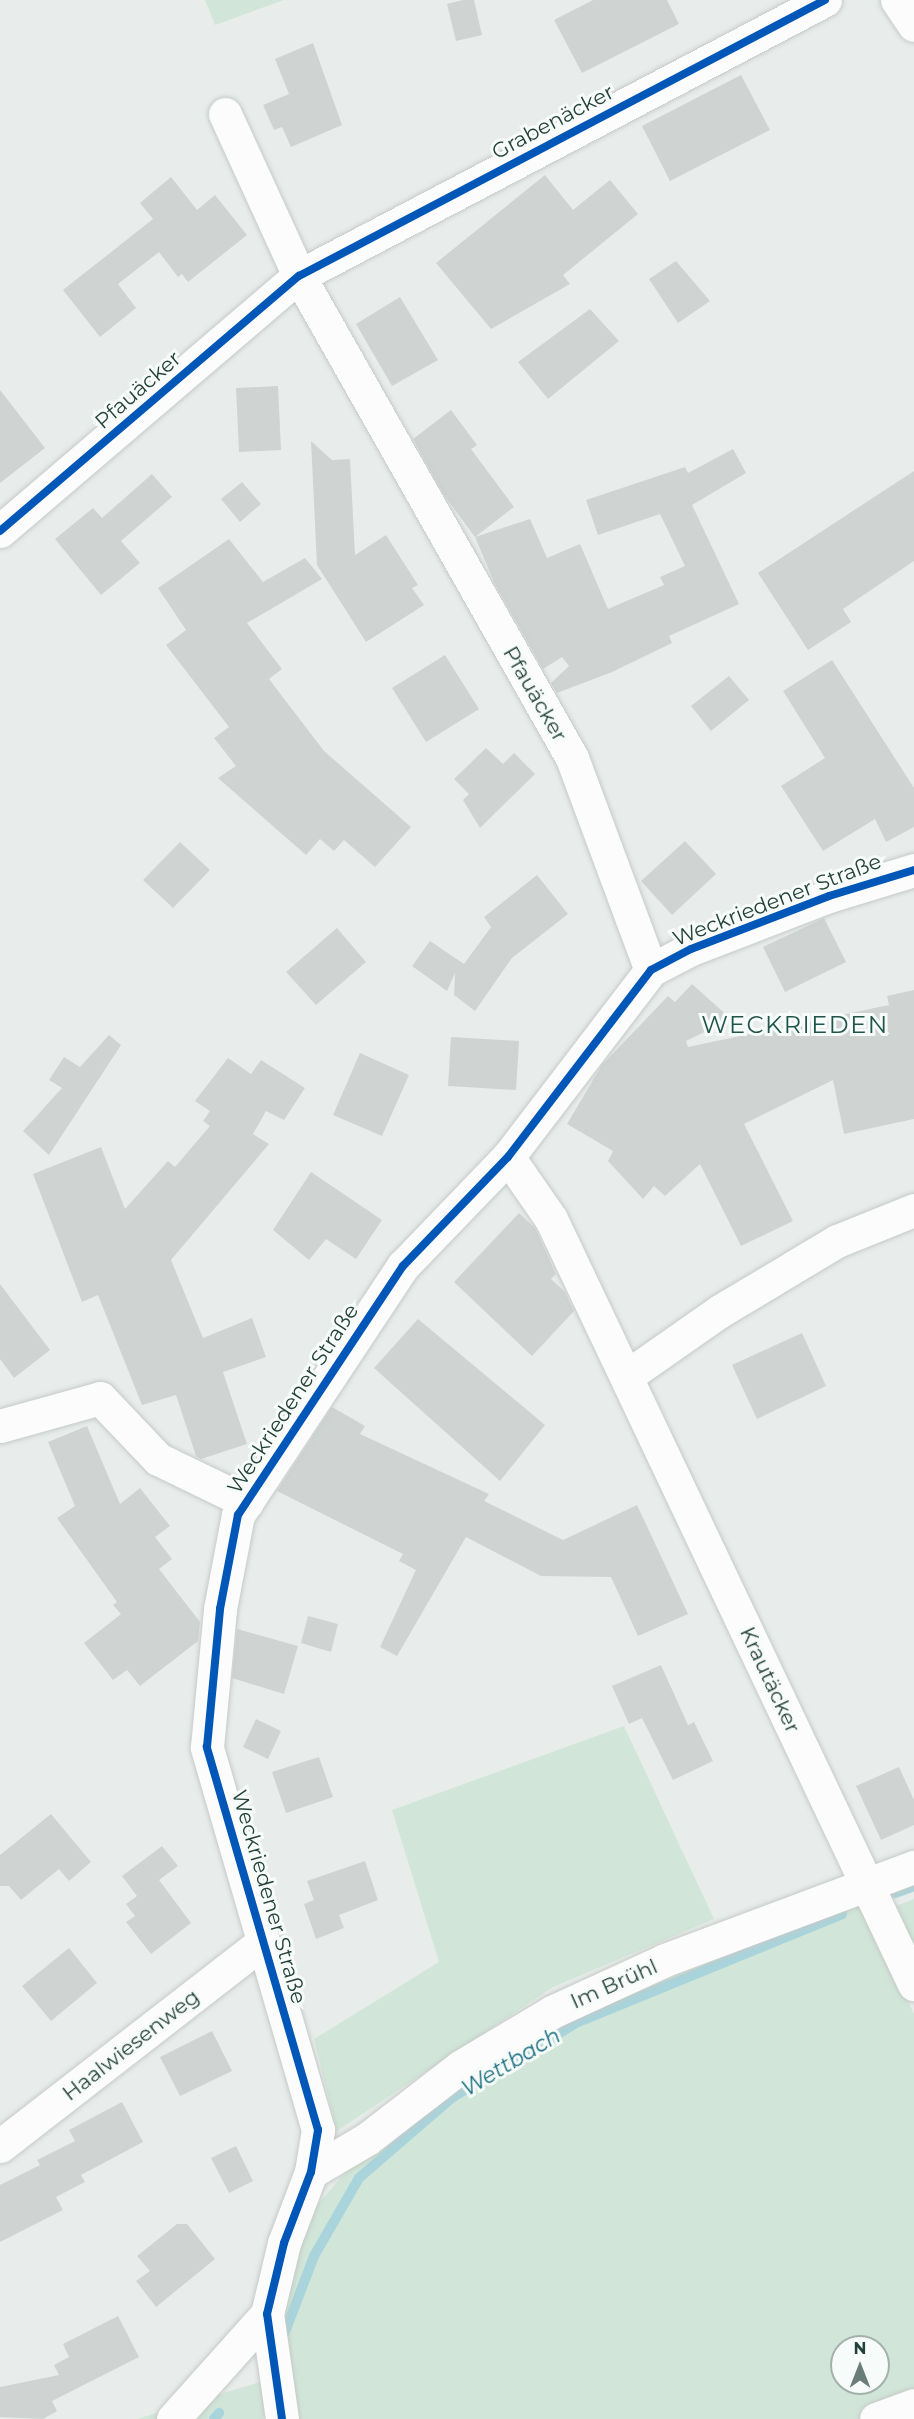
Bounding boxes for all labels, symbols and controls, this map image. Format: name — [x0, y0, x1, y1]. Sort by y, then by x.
street label: Grabenäcker — [488, 79, 618, 165]
street label: Pfauäcker — [90, 346, 186, 434]
street label: Pfauäcker — [498, 642, 572, 746]
street label: Weckriedener Straße — [669, 849, 885, 951]
district label: WECKRIEDEN — [701, 1011, 889, 1039]
street label: Weckriedener Straße — [222, 1299, 364, 1499]
street label: Krautäcker — [734, 1623, 806, 1737]
street label: Weckriedener Straße — [226, 1787, 312, 2007]
street label: Im Brühl — [567, 1954, 661, 2014]
street label: Haalwiesenweg — [58, 1984, 204, 2106]
water label: Wettbach — [457, 2022, 565, 2102]
north arrow — [830, 2335, 890, 2395]
text: N — [854, 2339, 866, 2358]

